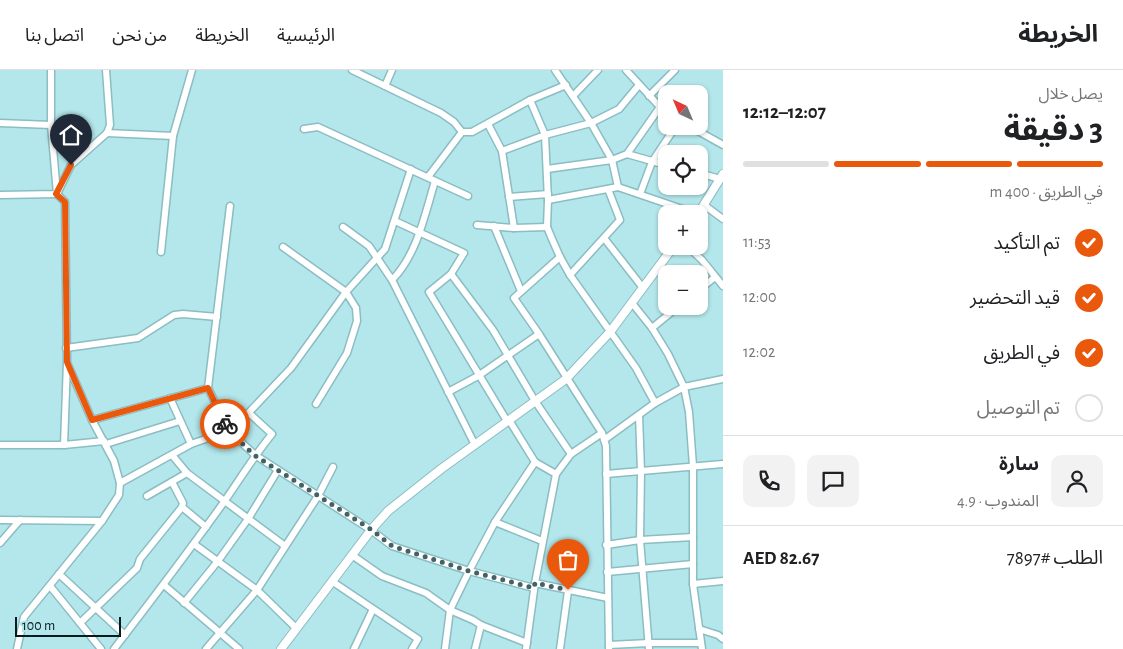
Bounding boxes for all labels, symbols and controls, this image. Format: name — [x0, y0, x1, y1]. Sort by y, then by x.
text: الخريطة — [1018, 23, 1098, 47]
text: اتصل بنا — [25, 27, 84, 45]
text: من نحن — [112, 27, 167, 45]
text: الخريطة — [195, 27, 249, 45]
text: الرئيسية — [277, 27, 335, 45]
north arrow — [658, 85, 708, 135]
map controls — [658, 85, 708, 315]
text: يصل خلال — [1039, 86, 1103, 102]
text: 12:07–12:12 — [743, 103, 826, 122]
pin — [50, 114, 92, 165]
text: 3 دقيقة — [1004, 114, 1103, 146]
icon: home — [57, 121, 85, 149]
button: locate — [658, 145, 708, 195]
text: في الطريق · 400 m — [990, 184, 1103, 200]
button: + — [658, 205, 708, 255]
icon: check — [1075, 229, 1103, 257]
text: 11:53 — [743, 234, 771, 250]
text: تم التأكيد — [993, 234, 1060, 253]
button: − — [658, 265, 708, 315]
icon: check — [1075, 284, 1103, 312]
text: 12:00 — [743, 289, 776, 305]
text: قيد التحضير — [970, 289, 1060, 308]
icon: check — [1075, 339, 1103, 367]
text: 12:02 — [743, 344, 775, 360]
text: في الطريق — [983, 344, 1060, 363]
courier — [200, 399, 250, 449]
text: تم التوصيل — [977, 399, 1060, 418]
icon: bike — [211, 410, 239, 438]
button: phone — [743, 455, 795, 507]
button: chat — [807, 455, 859, 507]
text: سارة — [999, 455, 1039, 474]
button: person — [1051, 455, 1103, 507]
text: المندوب · 4.9 — [957, 493, 1039, 509]
pin — [547, 539, 589, 590]
icon: bag — [554, 546, 582, 574]
text: AED 82.67 — [743, 549, 819, 568]
text: الطلب #7897 — [1007, 549, 1103, 568]
scale bar — [15, 614, 121, 637]
text: 100 m — [22, 619, 55, 633]

